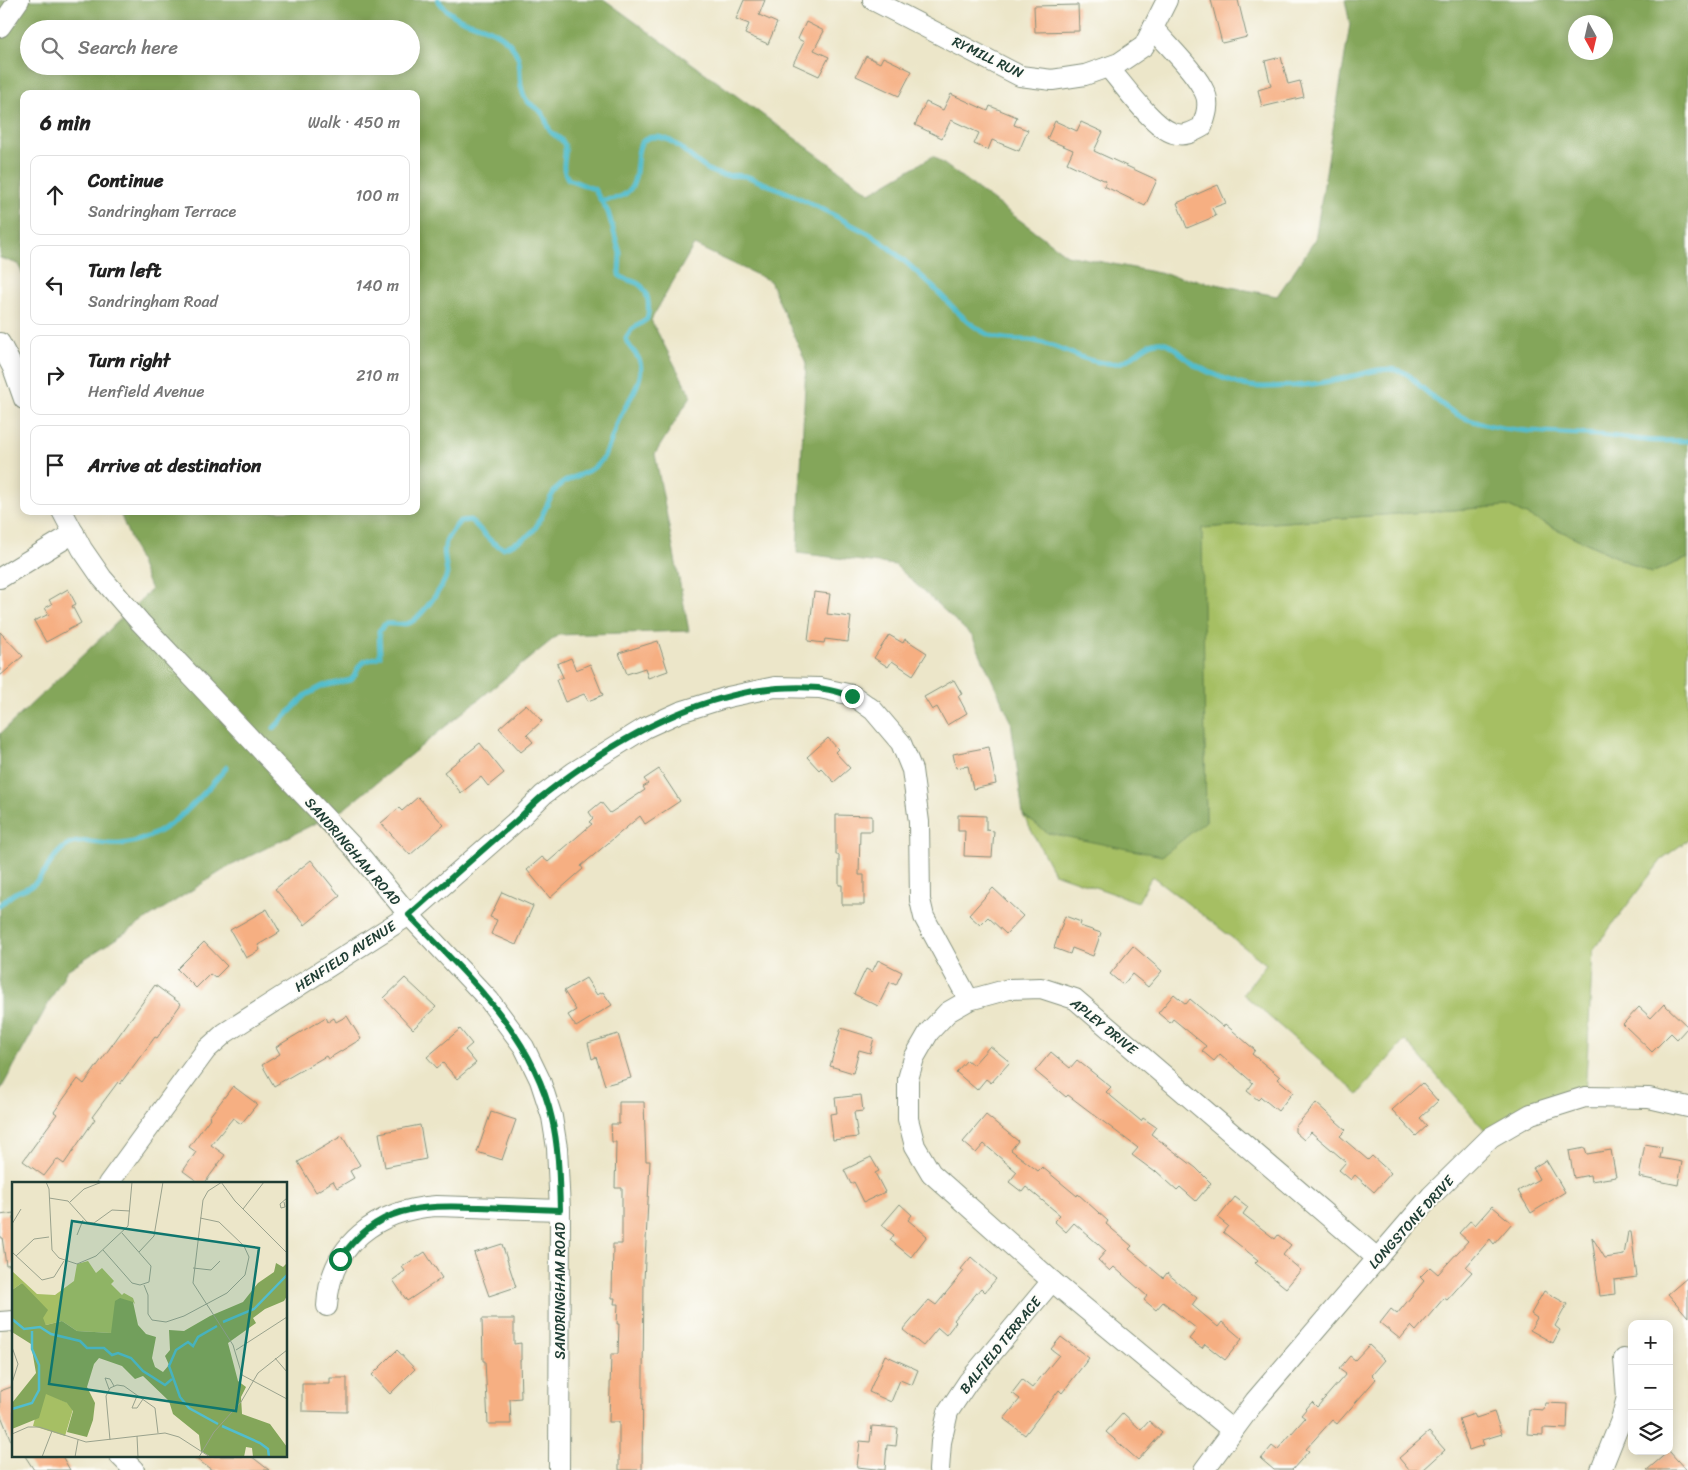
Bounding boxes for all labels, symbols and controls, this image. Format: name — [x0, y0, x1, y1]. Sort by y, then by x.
north arrow — [1568, 15, 1613, 60]
search box — [20, 20, 420, 75]
street label: RYMILL RUN — [948, 29, 1028, 86]
text: Search here — [78, 31, 178, 64]
icon: search — [38, 34, 66, 62]
text: 6 min — [40, 104, 91, 142]
text: Walk · 450 m — [308, 108, 400, 137]
text: Continue — [88, 164, 164, 197]
icon: ahead — [41, 181, 69, 209]
text: 100 m — [355, 181, 399, 210]
text: Sandringham Terrace — [88, 197, 236, 226]
text: Turn left — [88, 254, 161, 287]
icon: left — [41, 271, 69, 299]
text: 140 m — [356, 271, 399, 300]
text: Sandringham Road — [88, 287, 218, 316]
text: Turn right — [88, 344, 170, 377]
icon: right — [41, 361, 69, 389]
text: 210 m — [356, 361, 399, 390]
text: Henfield Avenue — [88, 377, 204, 406]
text: Arrive at destination — [88, 449, 261, 482]
icon: arrive — [41, 451, 69, 479]
route end — [841, 685, 864, 708]
street label: SANDRINGHAM ROAD — [298, 791, 407, 912]
street label: HENFIELD AVENUE — [289, 913, 402, 999]
street label: APLEY DRIVE — [1064, 991, 1144, 1062]
street label: LONGSTONE DRIVE — [1362, 1169, 1461, 1275]
inset map — [12, 1182, 288, 1458]
street label: SANDRINGHAM ROAD — [548, 1222, 573, 1360]
route start — [329, 1248, 352, 1271]
street label: BALFIELD TERRACE — [953, 1290, 1049, 1400]
map controls — [1628, 1320, 1673, 1455]
button: + — [1628, 1320, 1673, 1365]
button: − — [1628, 1365, 1673, 1410]
button: layers — [1628, 1410, 1673, 1455]

